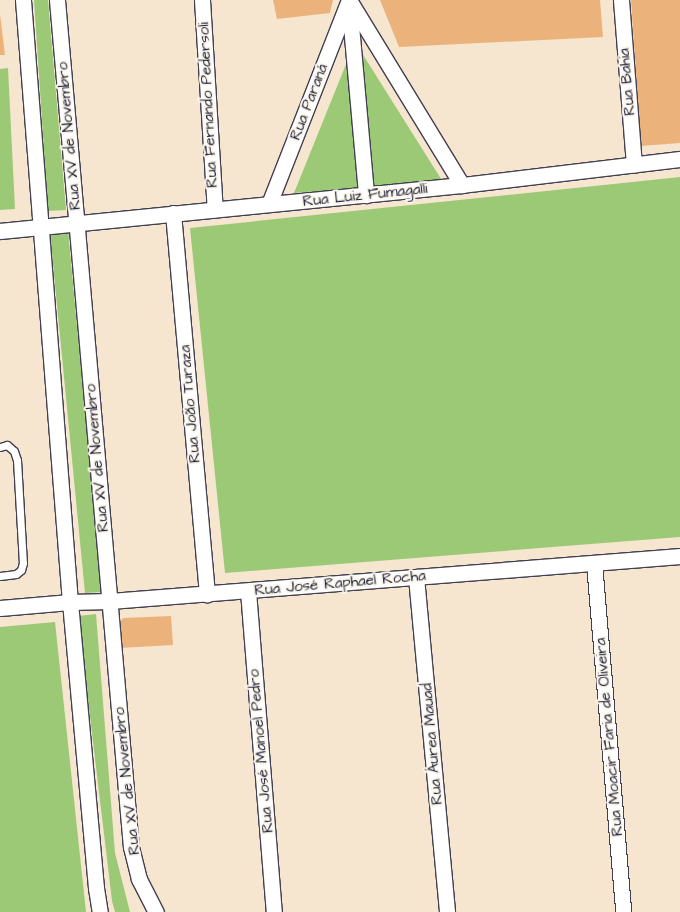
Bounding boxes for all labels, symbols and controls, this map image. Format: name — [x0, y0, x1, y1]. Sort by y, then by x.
street label: Rua Fernando Pedersoli — [195, 22, 221, 188]
street label: Rua Bahia — [615, 48, 639, 116]
street label: Rua XV de Novembro — [54, 61, 84, 211]
street label: Rua Paraná — [286, 61, 332, 143]
street label: Rua Luiz Fumagalli — [302, 179, 428, 211]
street label: Rua João Turaza — [176, 344, 204, 464]
street label: Rua XV de Novembro — [82, 383, 112, 533]
street label: Rua José Raphael Rocha — [254, 567, 426, 599]
street label: Rua Moacir Faria de Oliveira — [591, 637, 627, 837]
street label: Rua José Manoel Pedro — [245, 668, 277, 834]
street label: Rua Áurea Mauad — [418, 682, 446, 806]
street label: Rua XV de Novembro — [110, 706, 144, 856]

